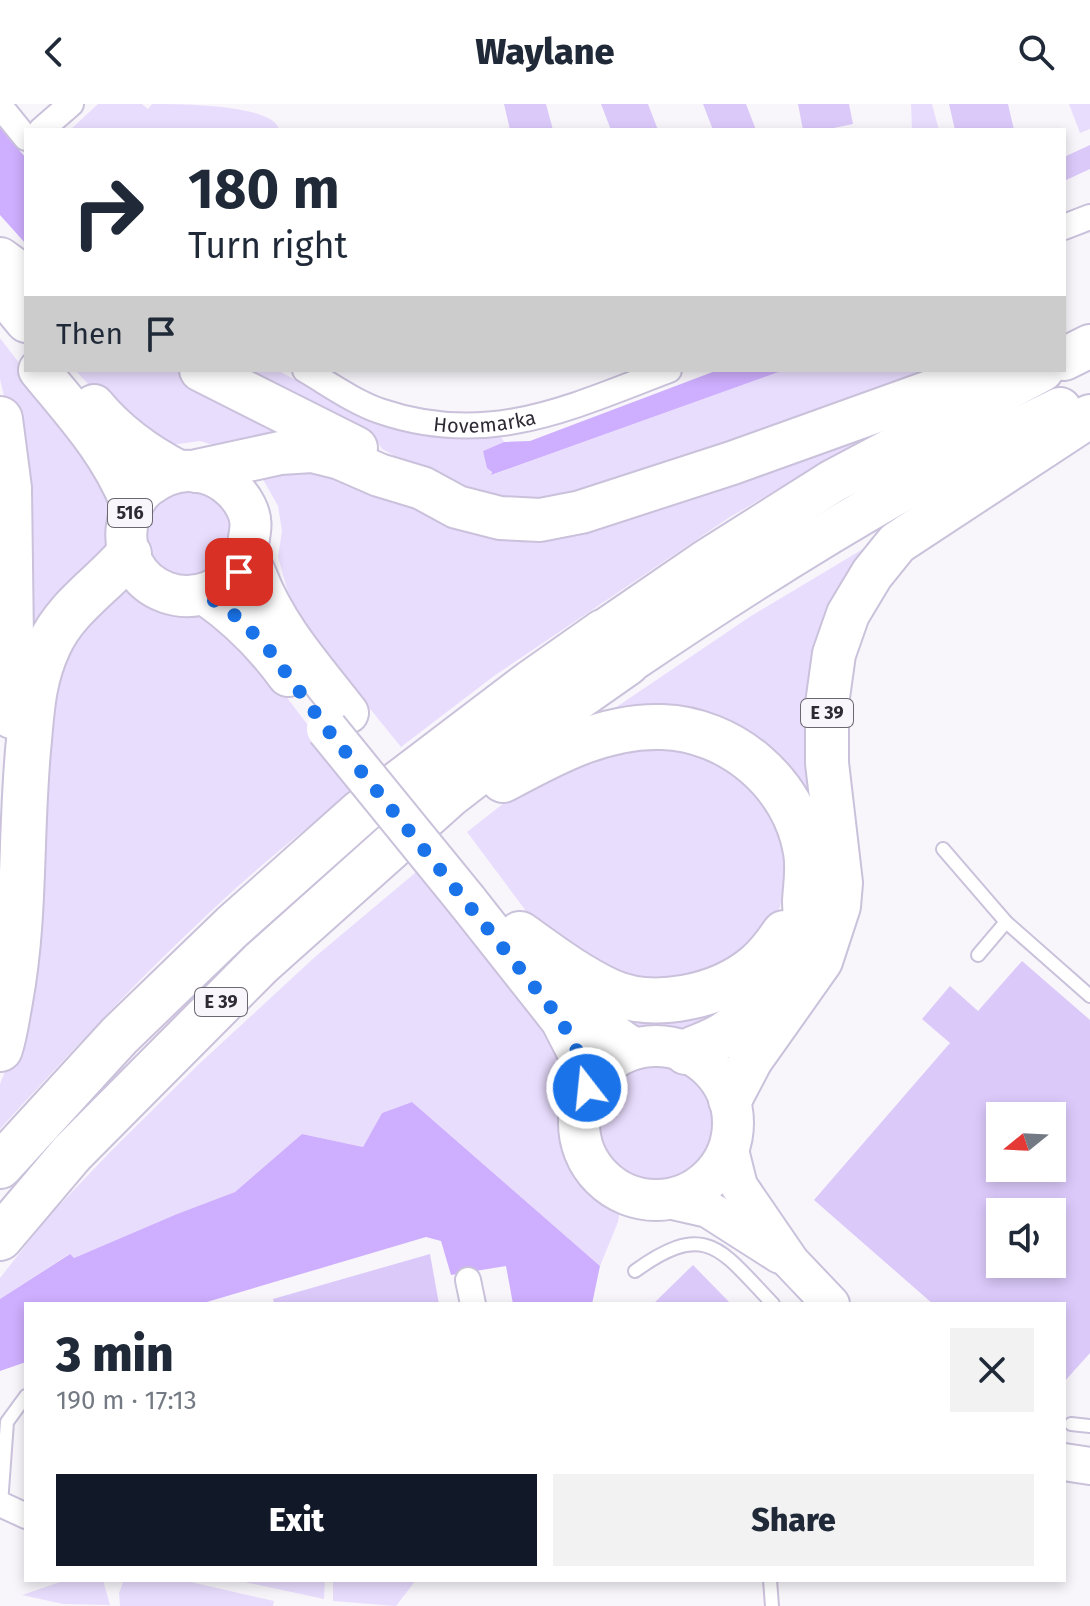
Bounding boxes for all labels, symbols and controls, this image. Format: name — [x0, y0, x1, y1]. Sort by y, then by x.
icon: back — [32, 30, 76, 74]
text: Waylane — [476, 30, 614, 74]
icon: search — [1014, 30, 1058, 74]
text: 180 m — [188, 156, 340, 223]
icon: right — [56, 160, 160, 264]
text: Turn right — [188, 224, 348, 268]
icon: arrive — [139, 312, 183, 356]
text: Then — [56, 316, 123, 352]
street label: Hovemarka — [432, 405, 538, 438]
road number: 516 — [108, 499, 152, 527]
pin — [205, 538, 273, 606]
icon: arrive — [217, 550, 261, 594]
road number: E 39 — [801, 699, 853, 727]
road number: E 39 — [195, 988, 247, 1016]
position arrow — [545, 1046, 629, 1130]
north arrow — [986, 1102, 1066, 1182]
map controls — [986, 1102, 1066, 1278]
button: sound — [986, 1198, 1066, 1278]
text: 3 min — [56, 1326, 174, 1384]
button: close — [950, 1328, 1034, 1412]
text: 190 m · 17:13 — [56, 1385, 197, 1416]
button: Exit — [56, 1474, 537, 1566]
button: Share — [553, 1474, 1034, 1566]

